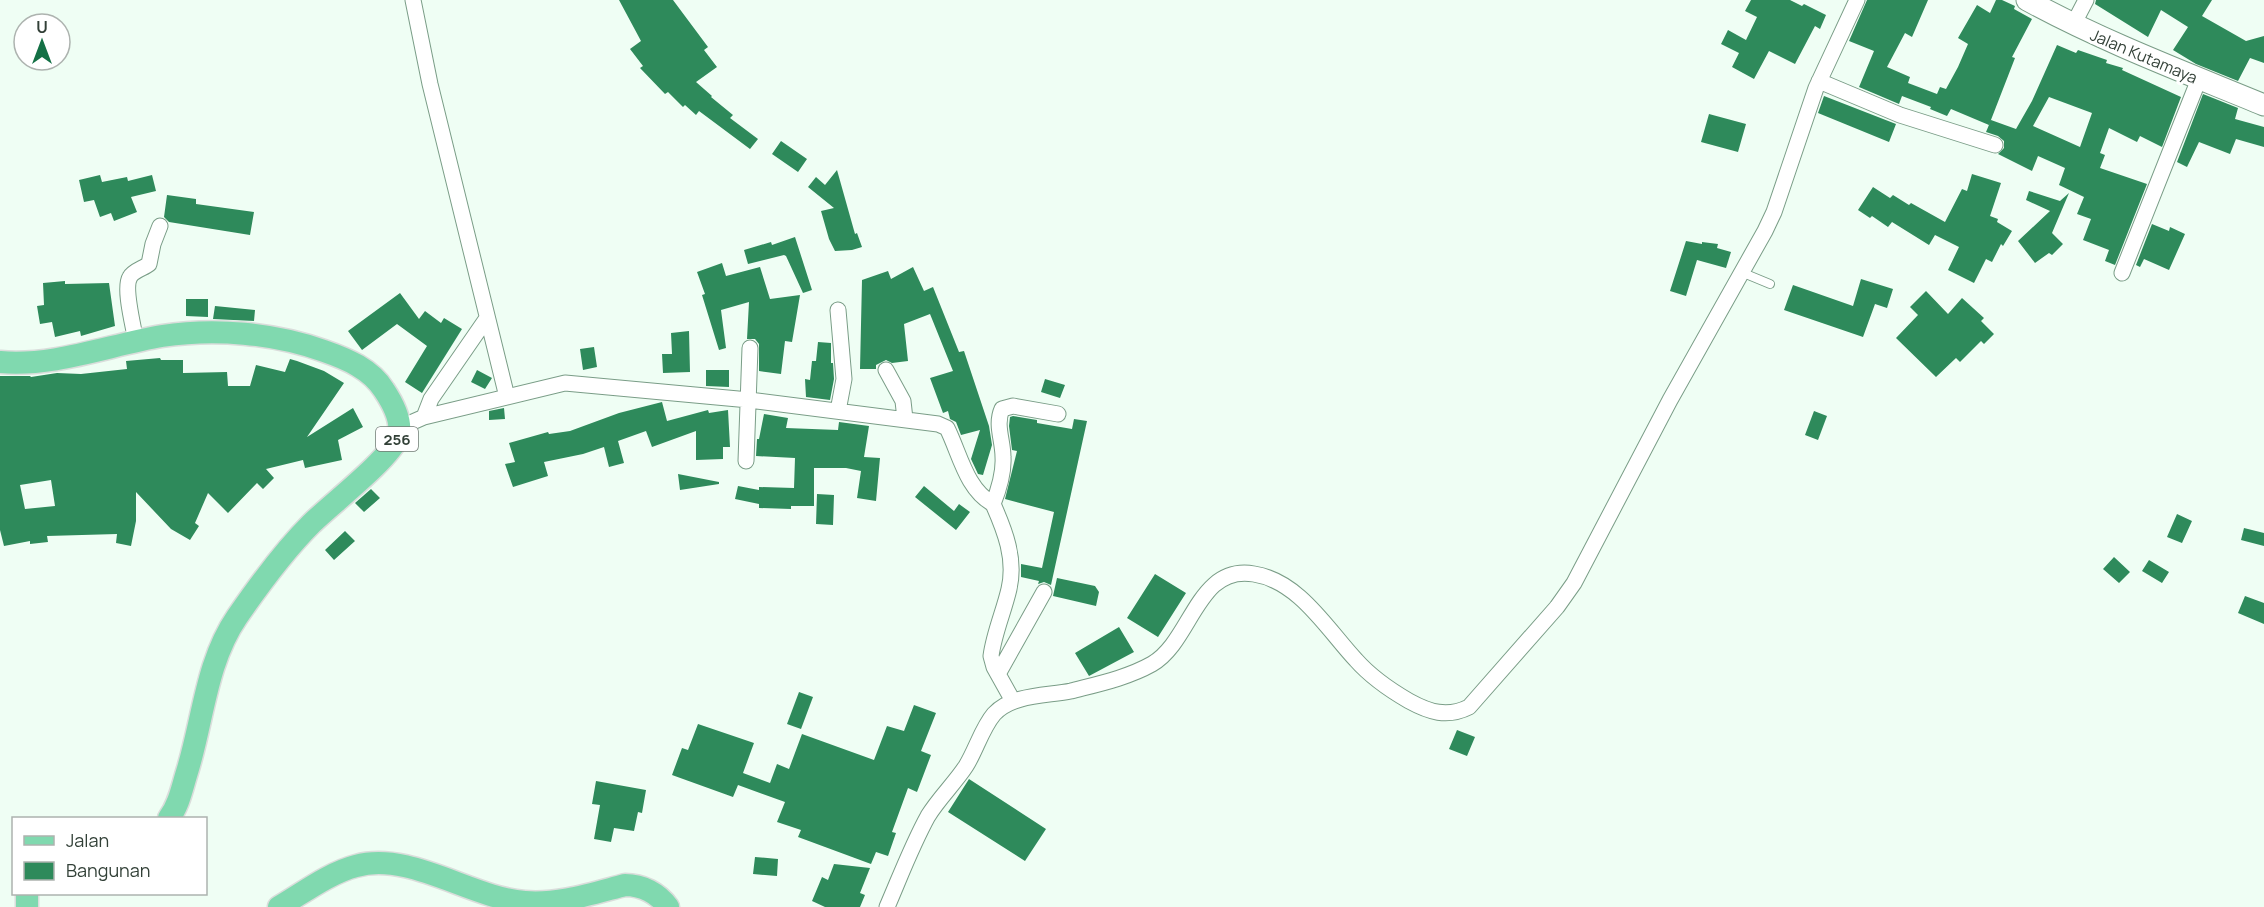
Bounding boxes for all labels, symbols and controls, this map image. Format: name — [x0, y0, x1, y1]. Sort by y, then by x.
north arrow — [12, 12, 72, 72]
text: U — [36, 16, 48, 38]
street label: Jalan Kutamaya — [2087, 24, 2201, 88]
road number: 256 — [376, 427, 418, 451]
legend — [12, 817, 207, 895]
text: Jalan — [66, 828, 109, 852]
text: Bangunan — [66, 858, 150, 882]

